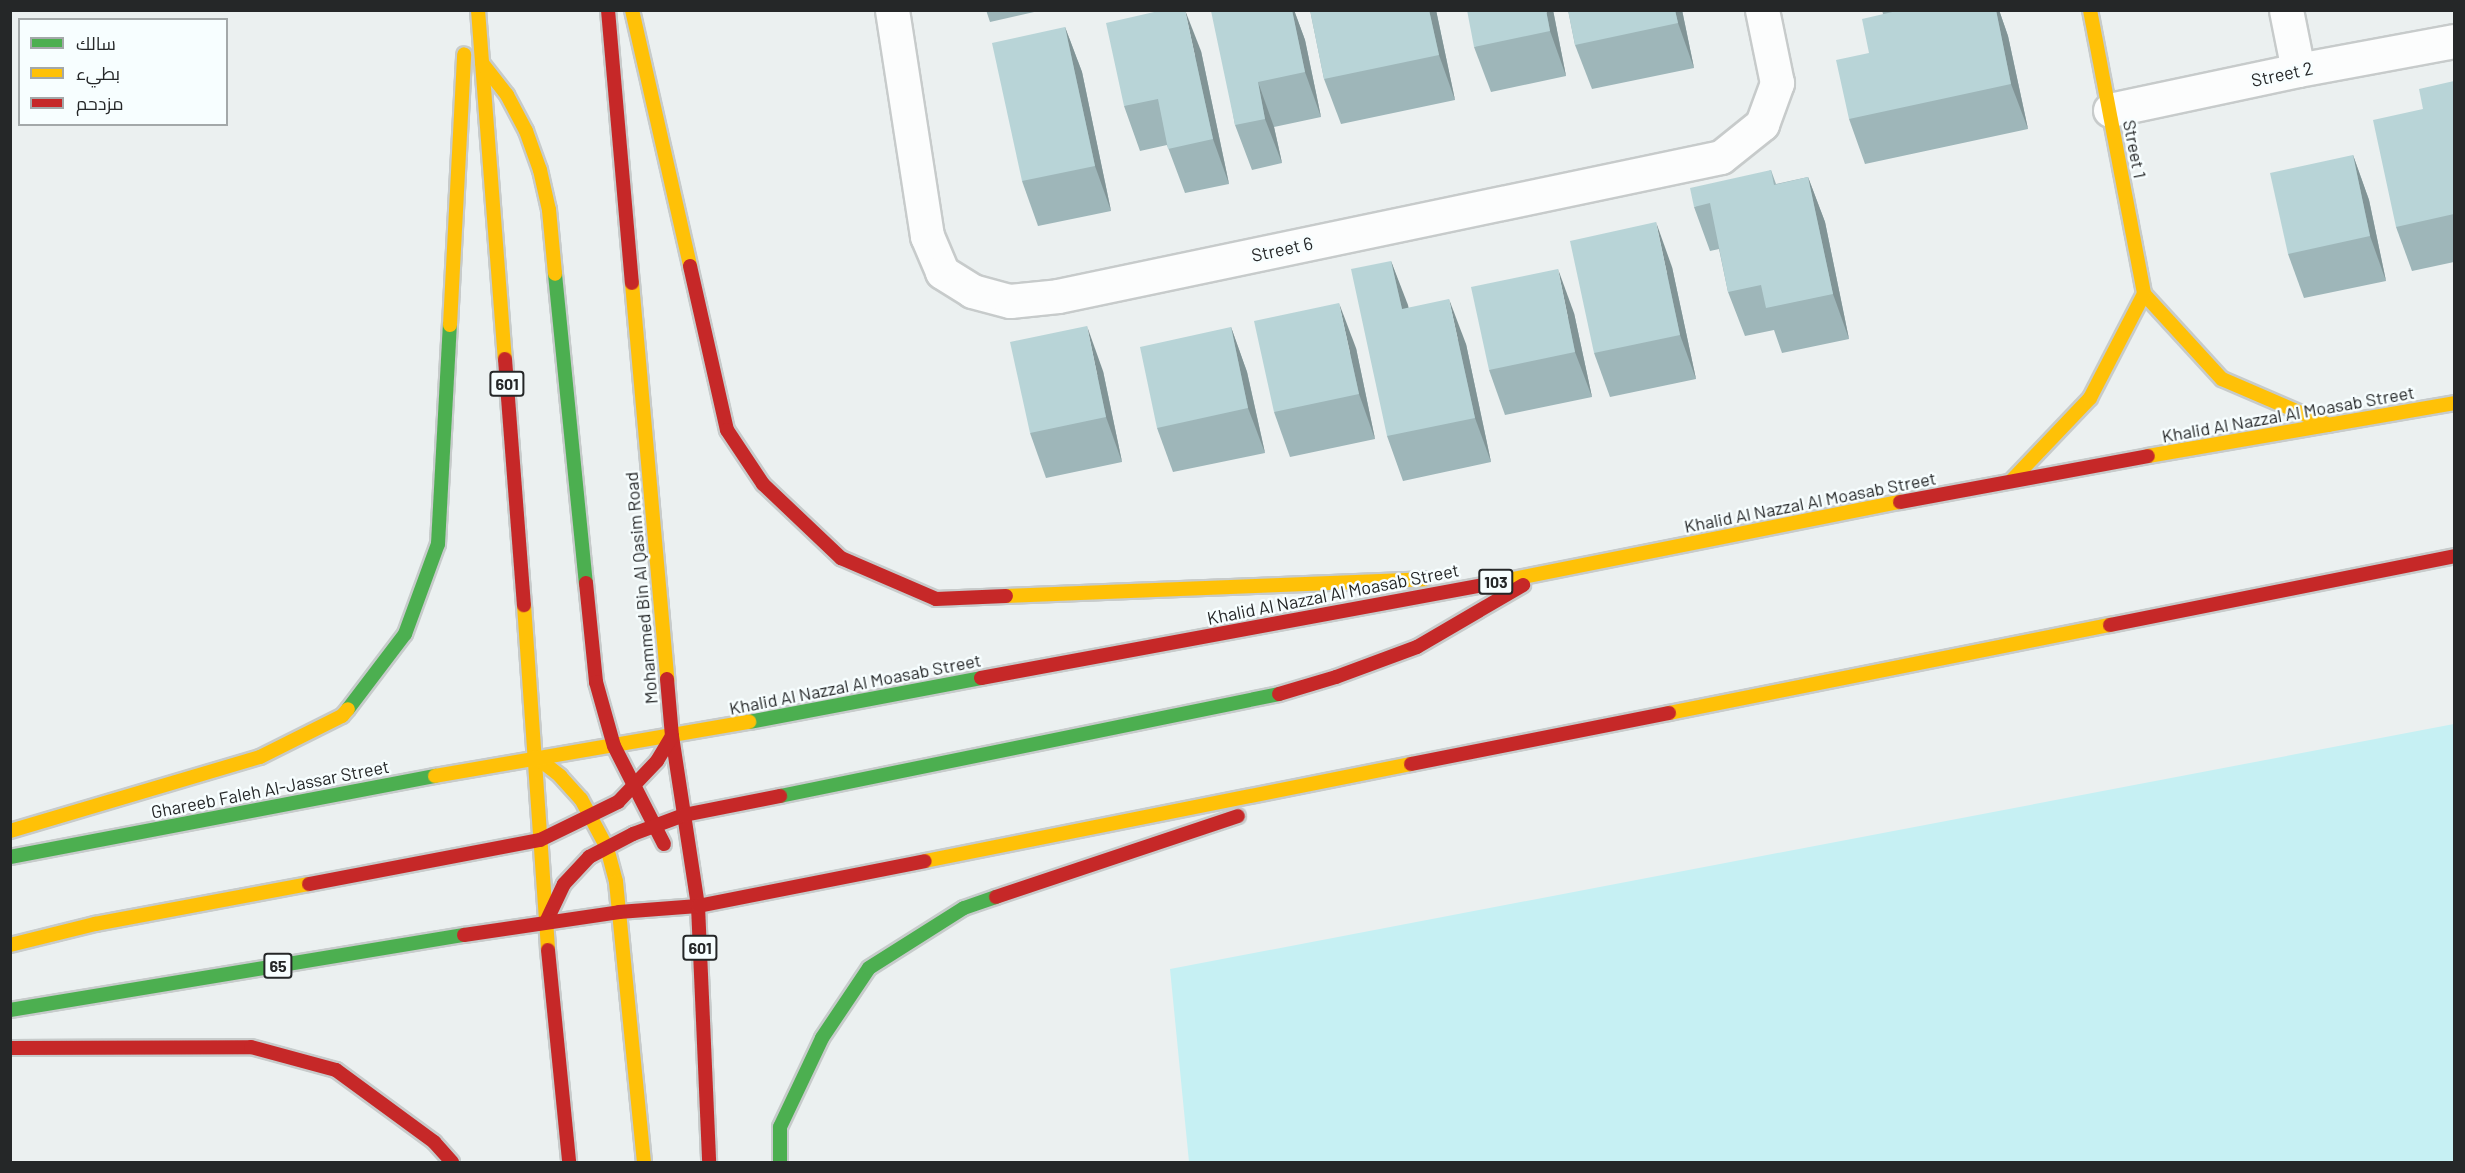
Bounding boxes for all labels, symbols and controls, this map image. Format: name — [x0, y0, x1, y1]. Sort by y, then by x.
legend — [18, 18, 228, 126]
text: سالك — [76, 32, 116, 54]
street label: Street 2 — [2249, 57, 2315, 91]
text: بطيء — [76, 62, 120, 84]
text: مزدحم — [76, 92, 124, 114]
street label: Street 1 — [2119, 118, 2151, 180]
street label: Street 6 — [1249, 232, 1315, 266]
road number: 601 — [489, 371, 525, 397]
street label: Khalid Al Nazzal Al Moasab Street — [2160, 381, 2416, 447]
street label: Khalid Al Nazzal Al Moasab Street — [1682, 467, 1938, 537]
street label: Mohammed Bin Al Qasim Road — [620, 471, 662, 705]
street label: Khalid Al Nazzal Al Moasab Street — [1205, 559, 1461, 629]
road number: 103 — [1478, 569, 1514, 595]
street label: Khalid Al Nazzal Al Moasab Street — [727, 649, 983, 719]
street label: Ghareeb Faleh Al-Jassar Street — [149, 755, 391, 823]
road number: 601 — [682, 935, 718, 961]
road number: 65 — [263, 953, 293, 979]

